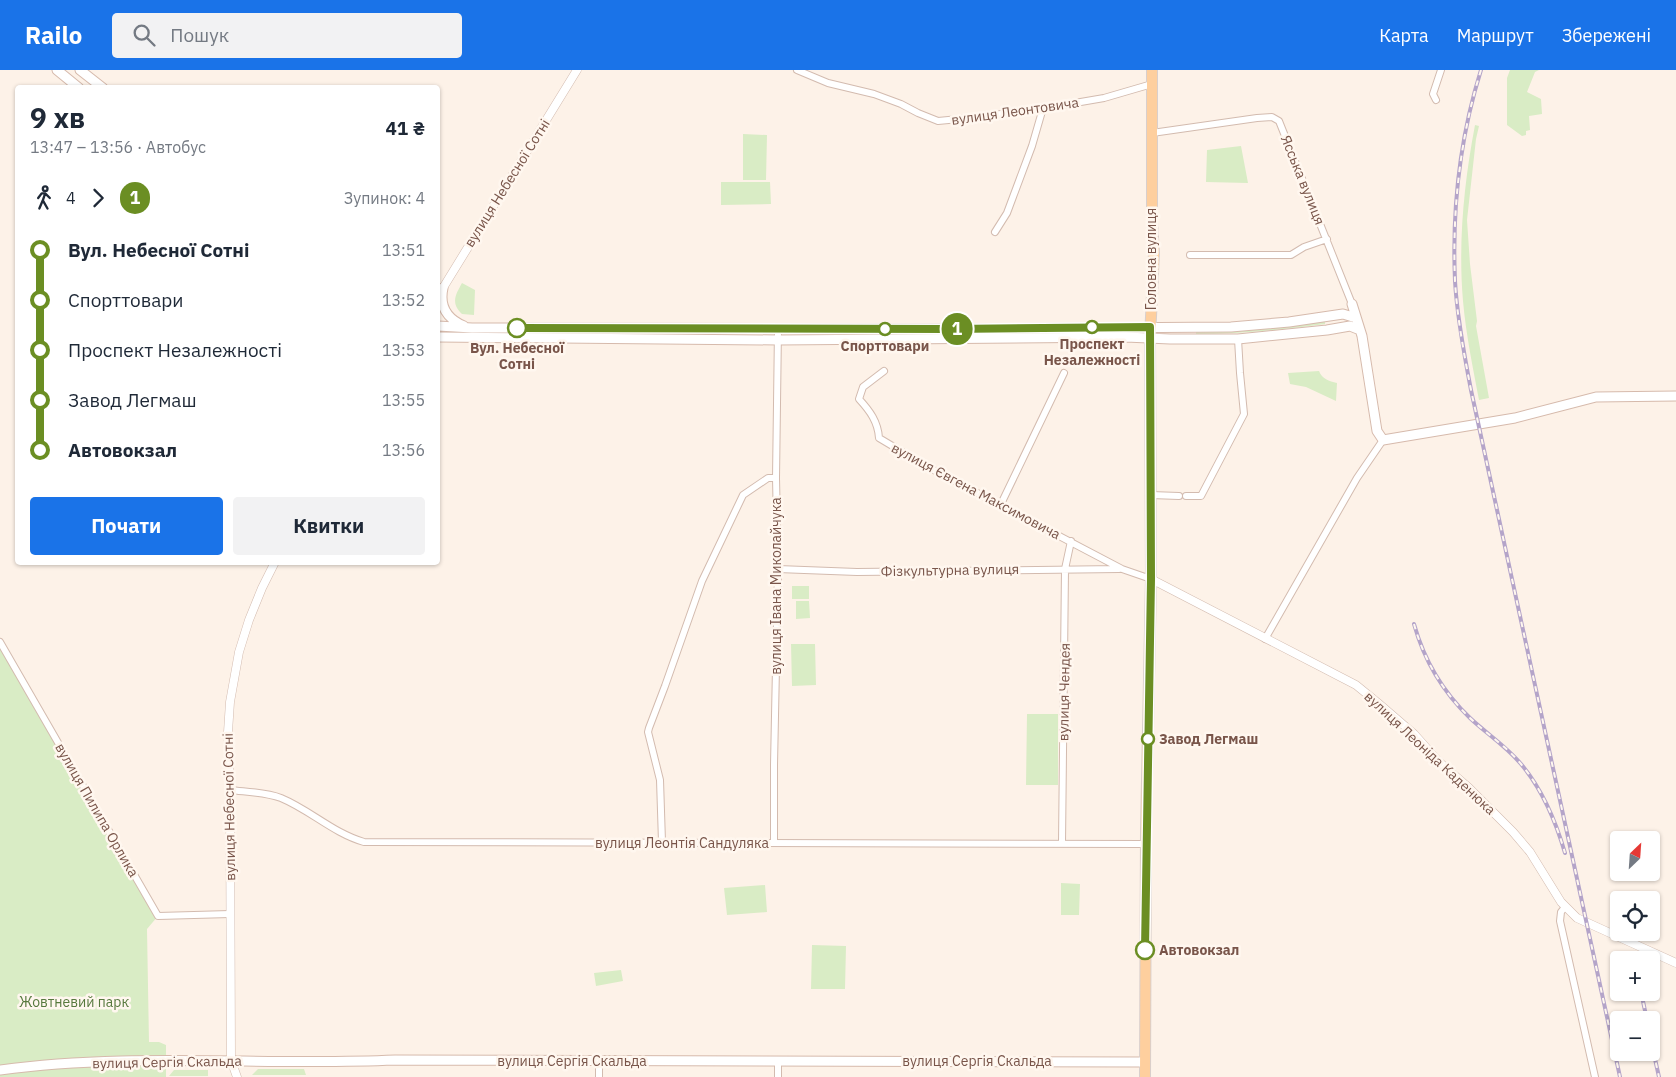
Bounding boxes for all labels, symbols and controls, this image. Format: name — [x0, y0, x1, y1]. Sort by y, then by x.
search box — [112, 13, 462, 58]
text: Railo — [25, 19, 82, 51]
icon: search — [130, 21, 158, 49]
text: Пошук — [170, 23, 229, 47]
text: Карта — [1379, 24, 1429, 47]
text: Маршрут — [1457, 24, 1534, 47]
text: Збережені — [1562, 24, 1651, 47]
street label: вулиця Леонтовича — [950, 93, 1080, 129]
text: 9 хв — [30, 99, 85, 136]
text: 41 ₴ — [385, 116, 425, 140]
street label: вулиця Небесної Сотні — [460, 116, 554, 250]
street label: Ясська вулиця — [1277, 133, 1329, 227]
text: 13:47 – 13:56 · Автобус — [30, 137, 206, 157]
icon: walk — [30, 184, 58, 212]
icon: forward — [84, 184, 112, 212]
text: 1 — [130, 186, 140, 209]
text: 4 — [66, 188, 76, 208]
text: Зупинок: 4 — [344, 188, 425, 208]
street label: Головна вулиця — [1142, 208, 1160, 310]
text: Вул. Небесної Сотні — [68, 238, 249, 262]
text: 13:51 — [382, 240, 425, 260]
text: Спорттовари — [68, 288, 183, 312]
text: 13:52 — [382, 290, 425, 310]
line badge: 1 — [941, 313, 973, 345]
text: 1 — [952, 317, 962, 340]
marker: Вул. Небесної Сотні — [507, 318, 527, 338]
marker: Проспект Незалежності — [1085, 320, 1099, 334]
marker: Спорттовари — [878, 322, 892, 336]
place label: Проспект Незалежності — [1044, 335, 1140, 369]
place label: Спорттовари — [841, 337, 929, 355]
text: Проспект Незалежності — [68, 338, 282, 362]
place label: Вул. Небесної Сотні — [470, 339, 565, 373]
text: 13:53 — [382, 340, 425, 360]
text: Завод Легмаш — [68, 388, 197, 412]
text: 13:55 — [382, 390, 425, 410]
text: Автовокзал — [68, 438, 177, 462]
street label: вулиця Євгена Максимовича — [888, 439, 1064, 544]
text: 13:56 — [382, 440, 425, 460]
button: Почати — [30, 497, 223, 555]
button: Квитки — [233, 497, 425, 555]
street label: вулиця Івана Миколайчука — [767, 497, 785, 675]
street label: Фізкультурна вулиця — [881, 560, 1019, 580]
street label: вулиця Чендея — [1054, 643, 1074, 741]
street label: вулиця Леоніда Каденюка — [1361, 687, 1500, 819]
place label: Завод Легмаш — [1159, 730, 1258, 748]
marker: Завод Легмаш — [1141, 732, 1155, 746]
street label: вулиця Небесної Сотні — [219, 733, 239, 881]
street label: вулиця Пилипа Орлика — [51, 740, 143, 881]
north arrow — [1610, 831, 1660, 881]
map controls — [1610, 831, 1660, 1061]
street label: вулиця Леонтія Сандуляка — [595, 834, 769, 852]
button: locate — [1610, 891, 1660, 941]
marker: Автовокзал — [1135, 940, 1155, 960]
place label: Автовокзал — [1159, 941, 1239, 959]
button: + — [1610, 951, 1660, 1001]
park label: Жовтневий парк — [19, 993, 129, 1011]
button: − — [1610, 1011, 1660, 1061]
street label: вулиця Сергія Скальда — [92, 1052, 242, 1072]
street label: вулиця Сергія Скальда — [497, 1052, 647, 1070]
street label: вулиця Сергія Скальда — [902, 1052, 1052, 1070]

